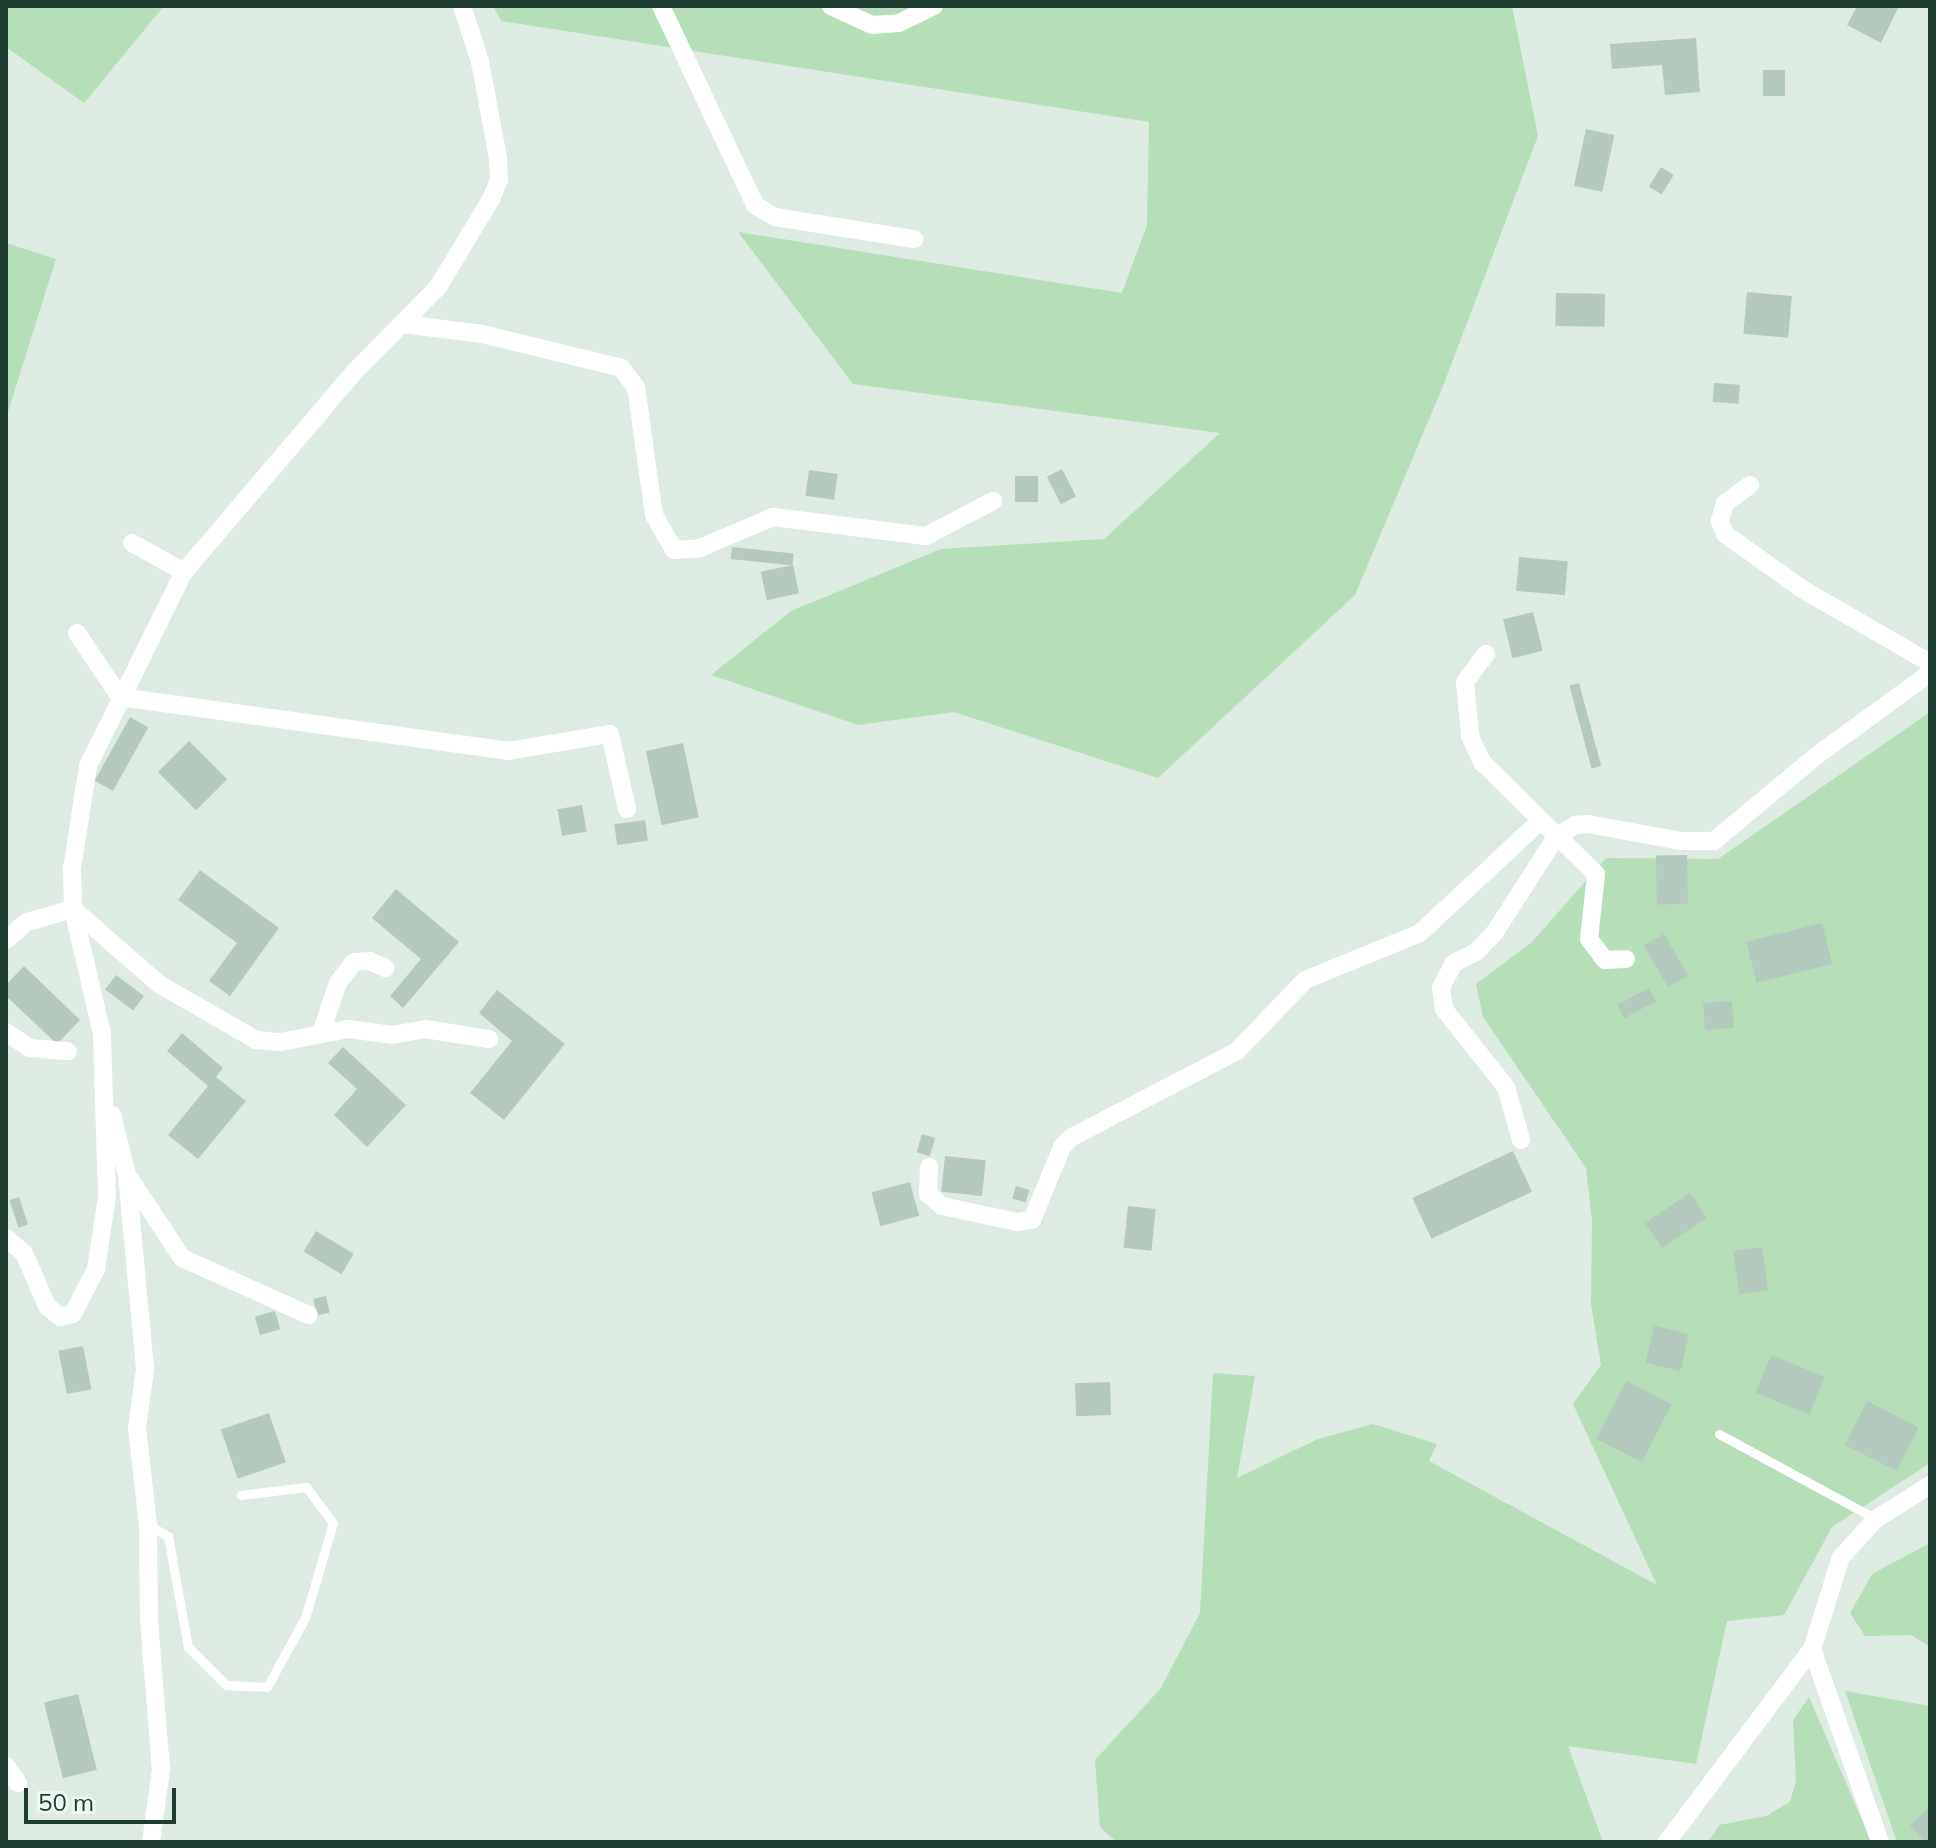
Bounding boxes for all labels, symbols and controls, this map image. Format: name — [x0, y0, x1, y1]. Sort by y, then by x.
scale bar — [28, 1772, 180, 1822]
text: 50 m — [38, 1787, 94, 1817]

